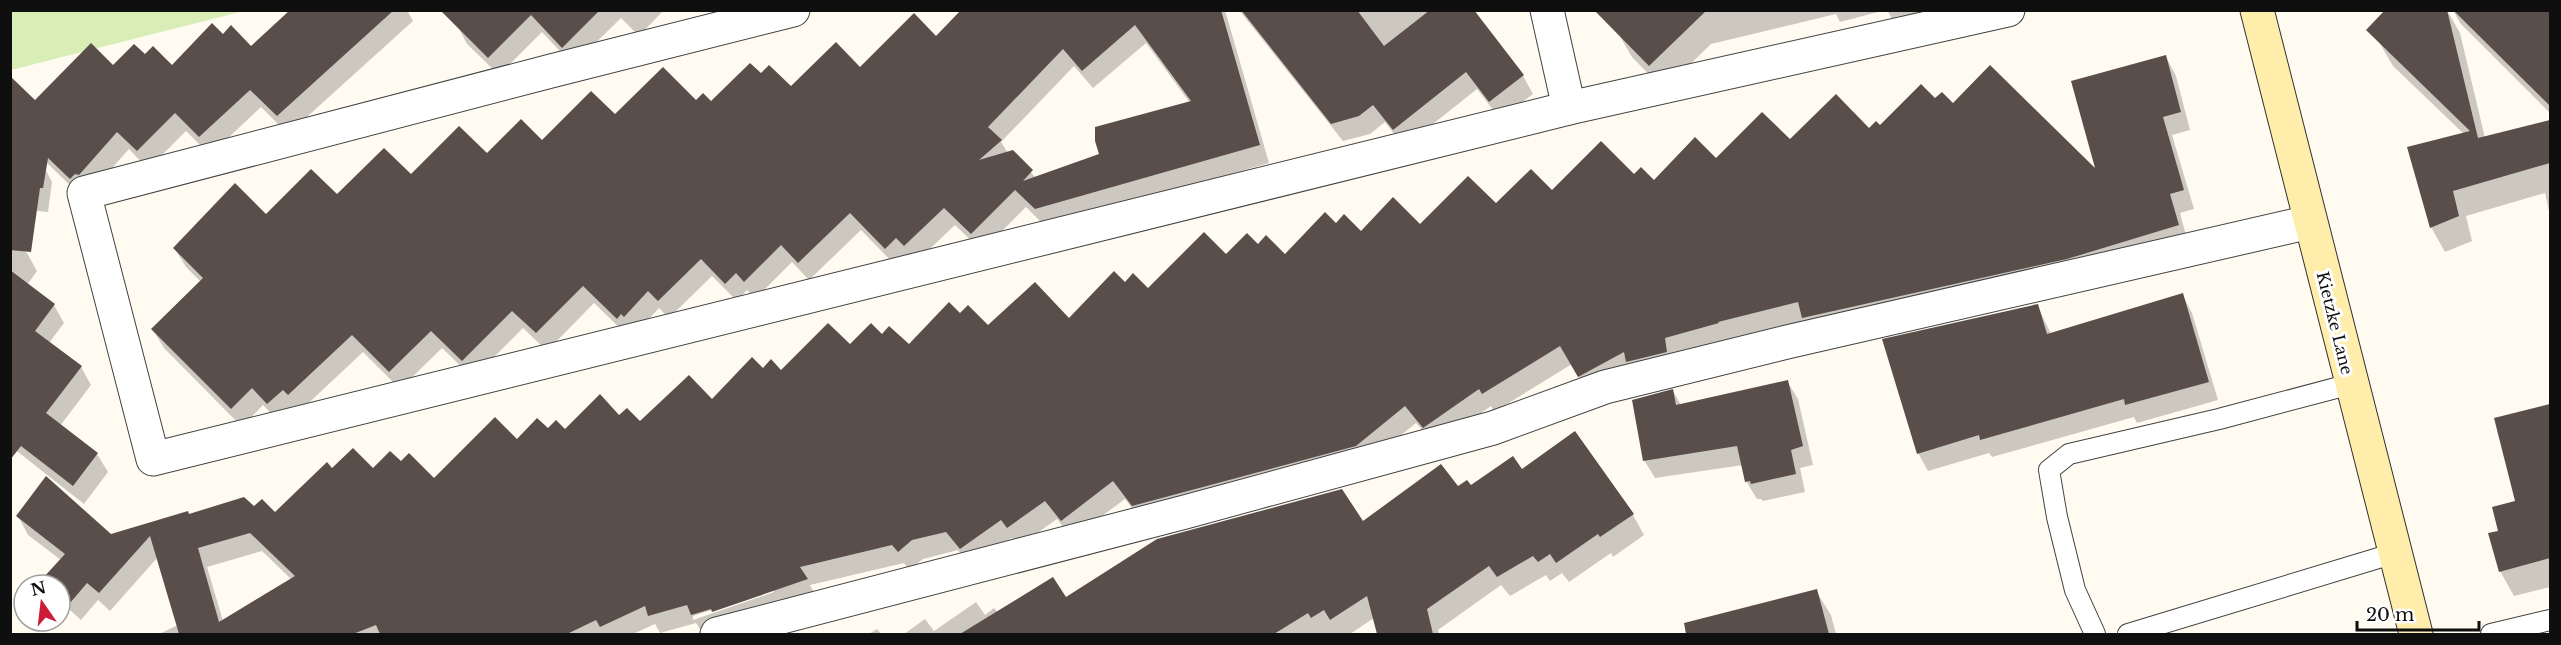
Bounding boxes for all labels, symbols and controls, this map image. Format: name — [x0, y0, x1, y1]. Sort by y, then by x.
street label: Kietzke Lane — [2313, 269, 2357, 377]
north arrow — [12, 573, 72, 633]
text: N — [29, 577, 48, 600]
scale bar — [2357, 594, 2478, 632]
text: 20 m — [2366, 604, 2414, 626]

